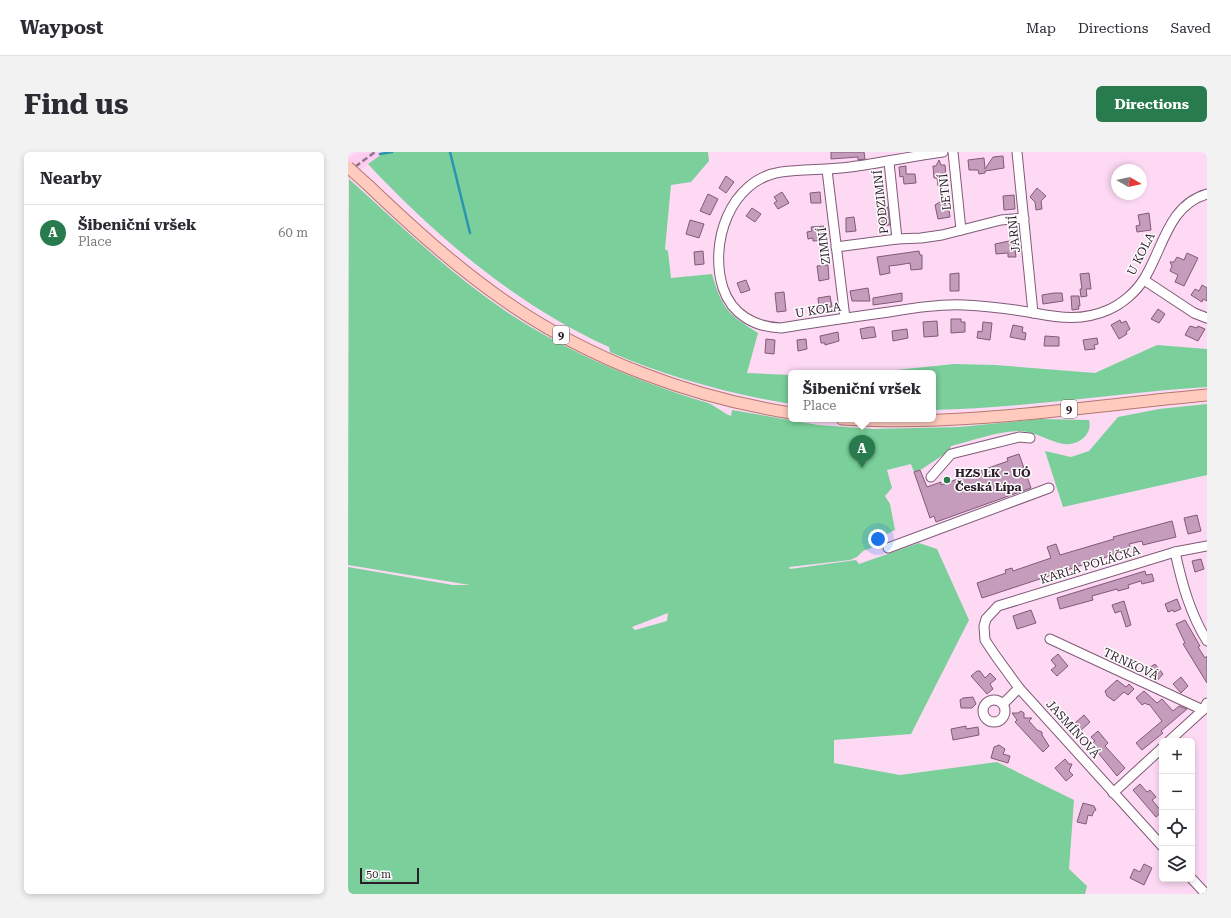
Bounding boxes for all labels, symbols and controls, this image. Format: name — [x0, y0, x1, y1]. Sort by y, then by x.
text: Waypost — [20, 16, 103, 39]
text: Map — [1026, 20, 1056, 36]
text: Directions — [1078, 20, 1148, 36]
text: Saved — [1170, 20, 1211, 36]
button: Directions — [1096, 86, 1207, 122]
text: Find us — [24, 88, 128, 121]
north arrow — [1111, 164, 1147, 200]
text: Nearby — [40, 168, 102, 188]
street label: PODZIMNÍ — [871, 169, 891, 235]
street label: LETNÍ — [936, 173, 954, 211]
street label: JARNÍ — [1005, 215, 1023, 253]
text: Šibeniční vršek — [78, 216, 196, 234]
text: A — [48, 225, 58, 240]
text: 60 m — [278, 225, 308, 240]
street label: ZIMNÍ — [815, 227, 833, 265]
street label: U KOLA — [1124, 230, 1158, 278]
text: Place — [78, 234, 112, 249]
street label: U KOLA — [794, 299, 843, 321]
road number: 9 — [553, 326, 569, 344]
popup — [788, 370, 936, 422]
text: Šibeniční vršek — [803, 380, 921, 398]
text: Place — [803, 398, 836, 413]
road number: 9 — [1061, 400, 1077, 418]
pin: A — [849, 435, 875, 468]
place label: HZS LK - UÓ Česká Lípa — [955, 466, 1031, 494]
marker: HZS LK - UÓ Česká Lípa — [942, 475, 952, 485]
your location — [868, 529, 888, 549]
street label: KARLA POLÁČKA — [1038, 543, 1142, 587]
street label: TRNKOVÁ — [1101, 645, 1161, 683]
street label: JASMÍNOVÁ — [1043, 697, 1103, 761]
map controls — [1159, 738, 1195, 882]
button: + — [1159, 738, 1195, 774]
button: − — [1159, 774, 1195, 810]
button: locate — [1159, 810, 1195, 846]
button: layers — [1159, 846, 1195, 882]
scale bar — [360, 866, 419, 885]
text: 50 m — [366, 868, 391, 881]

